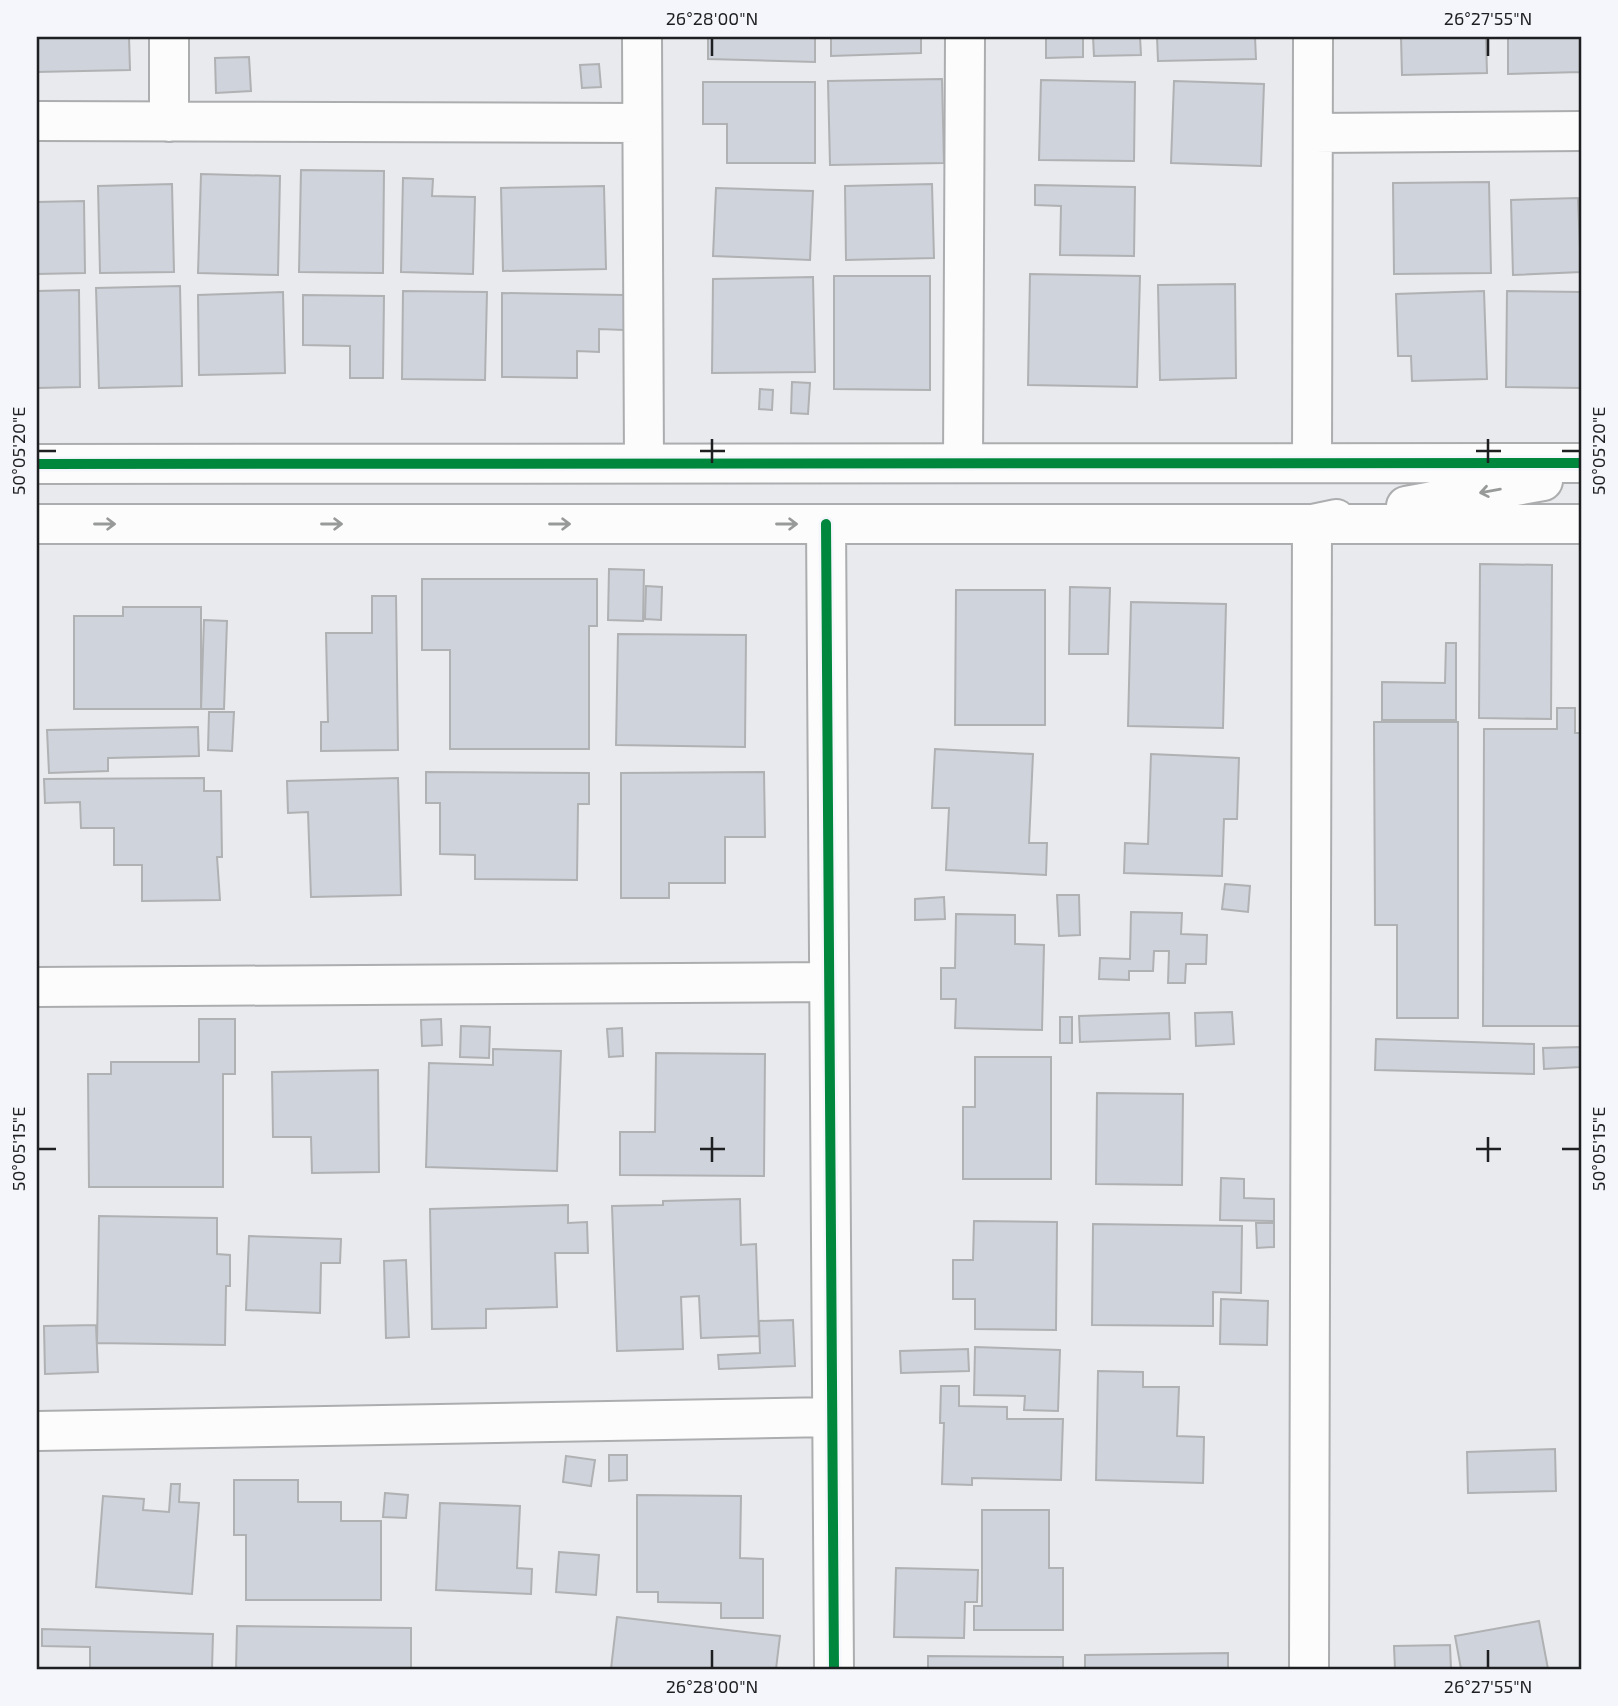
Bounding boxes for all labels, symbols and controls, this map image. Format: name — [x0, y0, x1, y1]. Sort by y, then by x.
text: 26°28'00"N — [666, 7, 758, 29]
text: 26°27'55"N — [1444, 7, 1532, 29]
text: 50°05'20"E — [7, 407, 29, 495]
text: 50°05'20"E — [1587, 407, 1609, 495]
one-way arrow — [1479, 485, 1502, 498]
one-way arrow — [93, 517, 116, 531]
one-way arrow — [321, 517, 344, 531]
one-way arrow — [548, 517, 571, 531]
one-way arrow — [776, 517, 799, 531]
text: 50°05'15"E — [7, 1107, 29, 1191]
text: 50°05'15"E — [1587, 1107, 1609, 1191]
text: 26°28'00"N — [666, 1675, 758, 1697]
text: 26°27'55"N — [1444, 1675, 1532, 1697]

